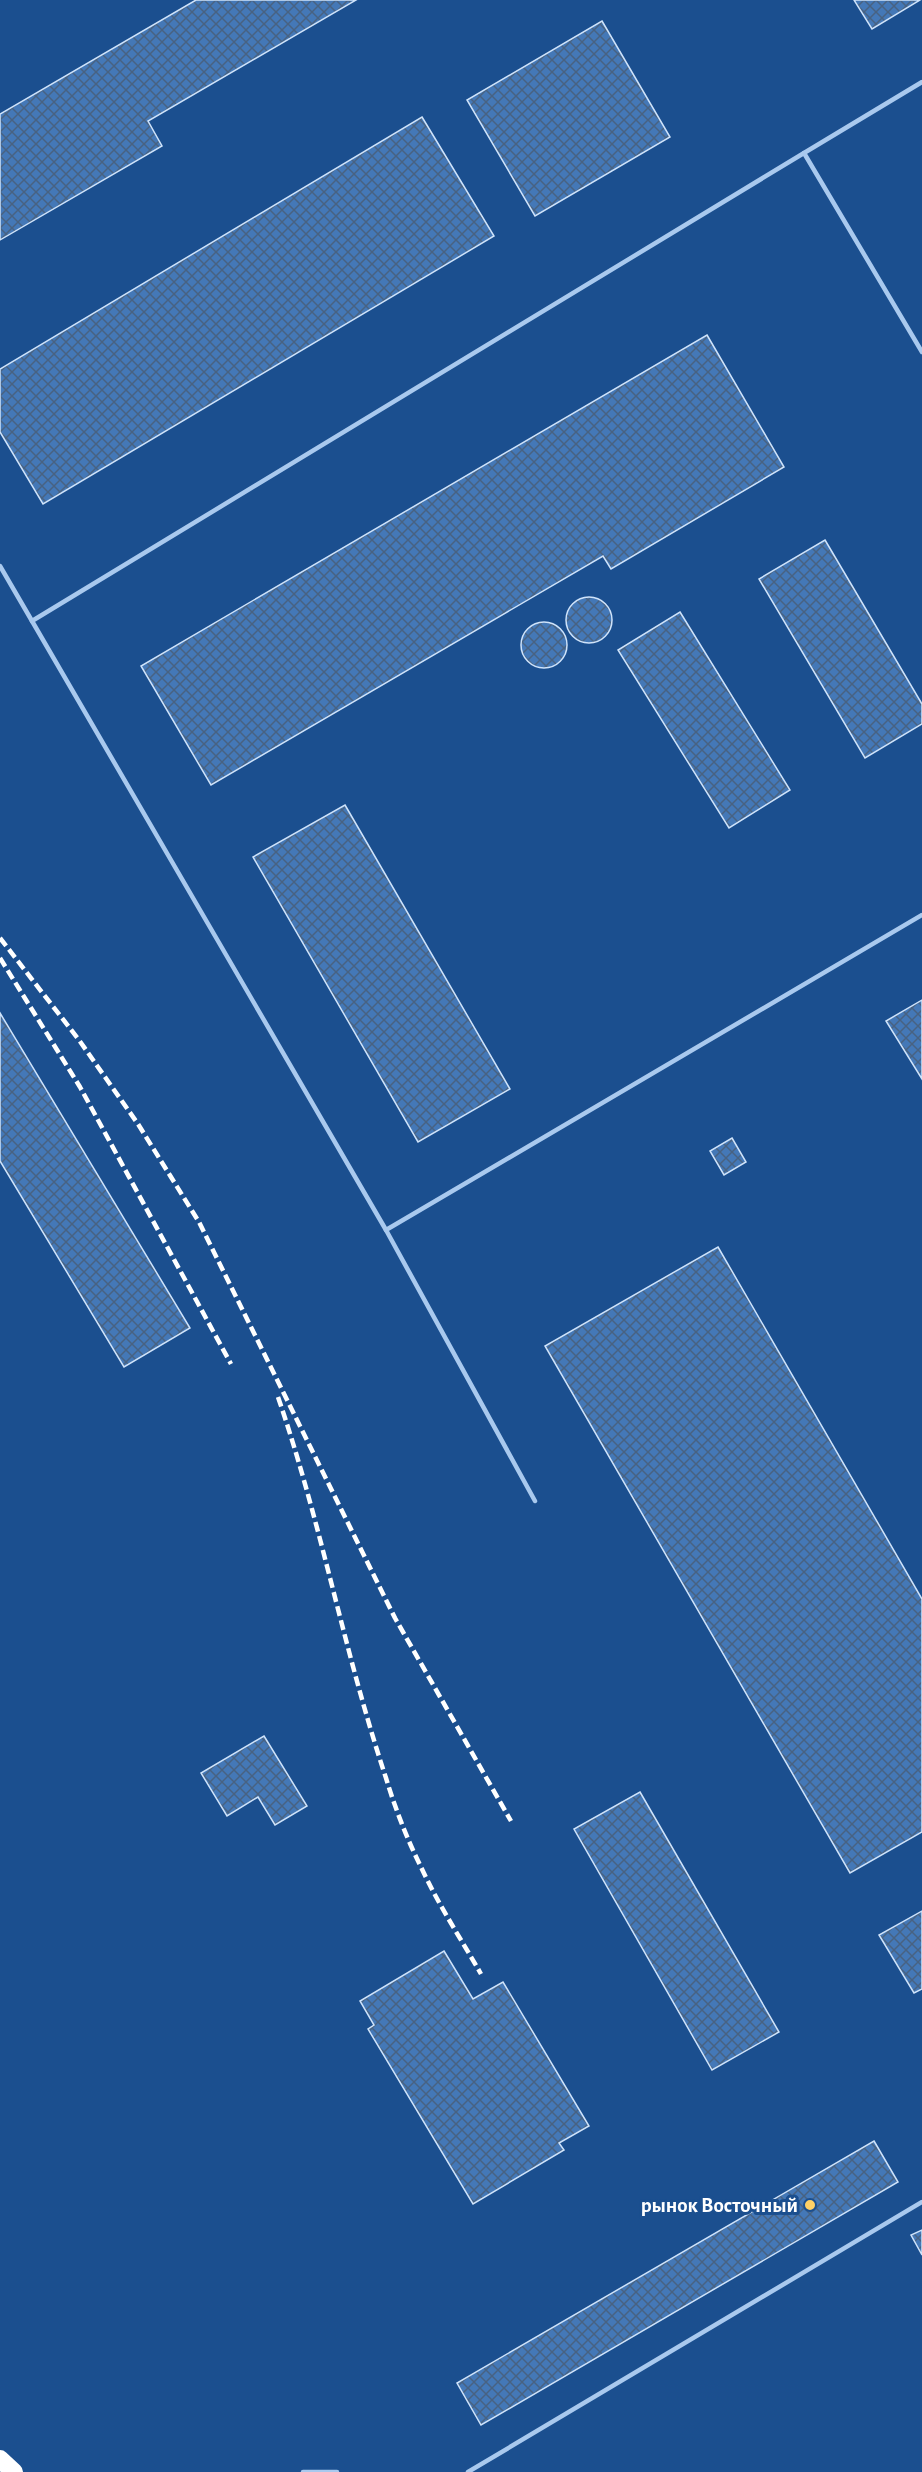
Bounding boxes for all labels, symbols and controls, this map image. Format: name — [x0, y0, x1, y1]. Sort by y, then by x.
place label: рынок Восточный — [641, 2195, 798, 2216]
marker: рынок Восточный — [803, 2198, 817, 2212]

